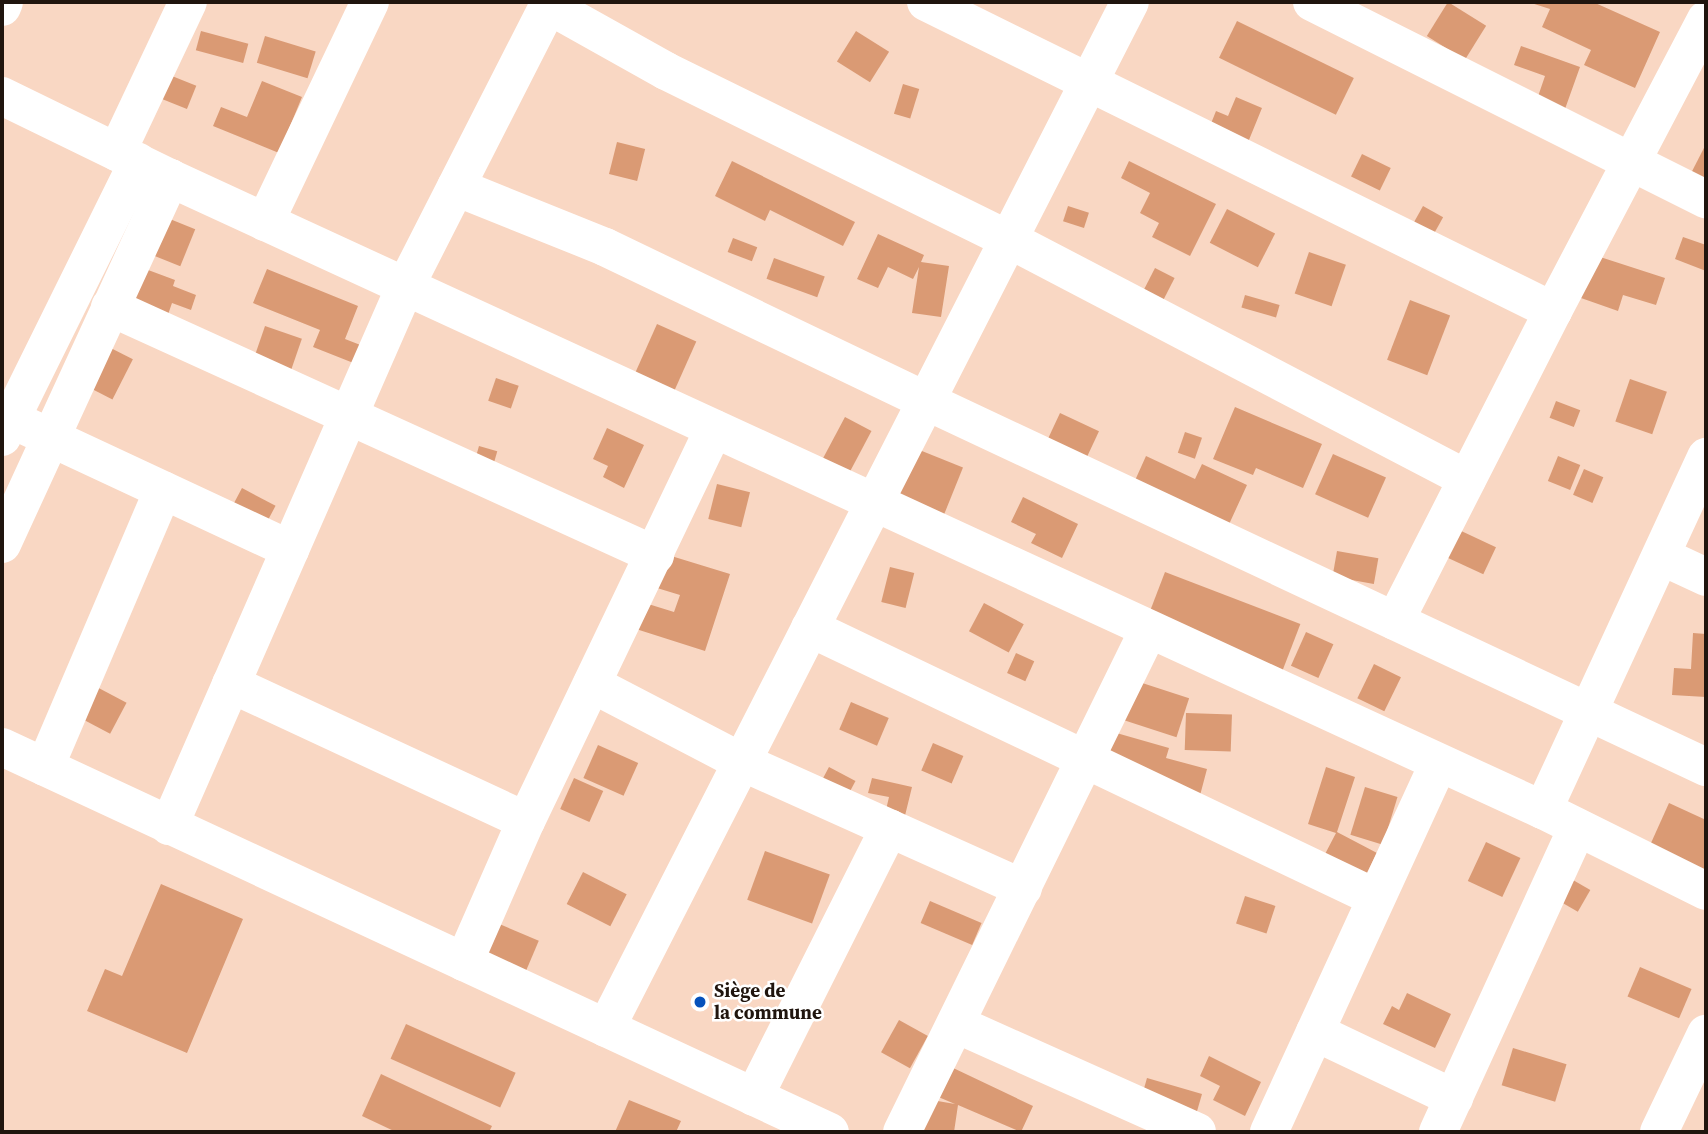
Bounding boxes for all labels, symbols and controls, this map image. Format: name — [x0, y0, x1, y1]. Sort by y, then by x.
place label: Siège de la commune — [714, 980, 822, 1024]
marker: Siège de la commune — [692, 994, 708, 1010]

